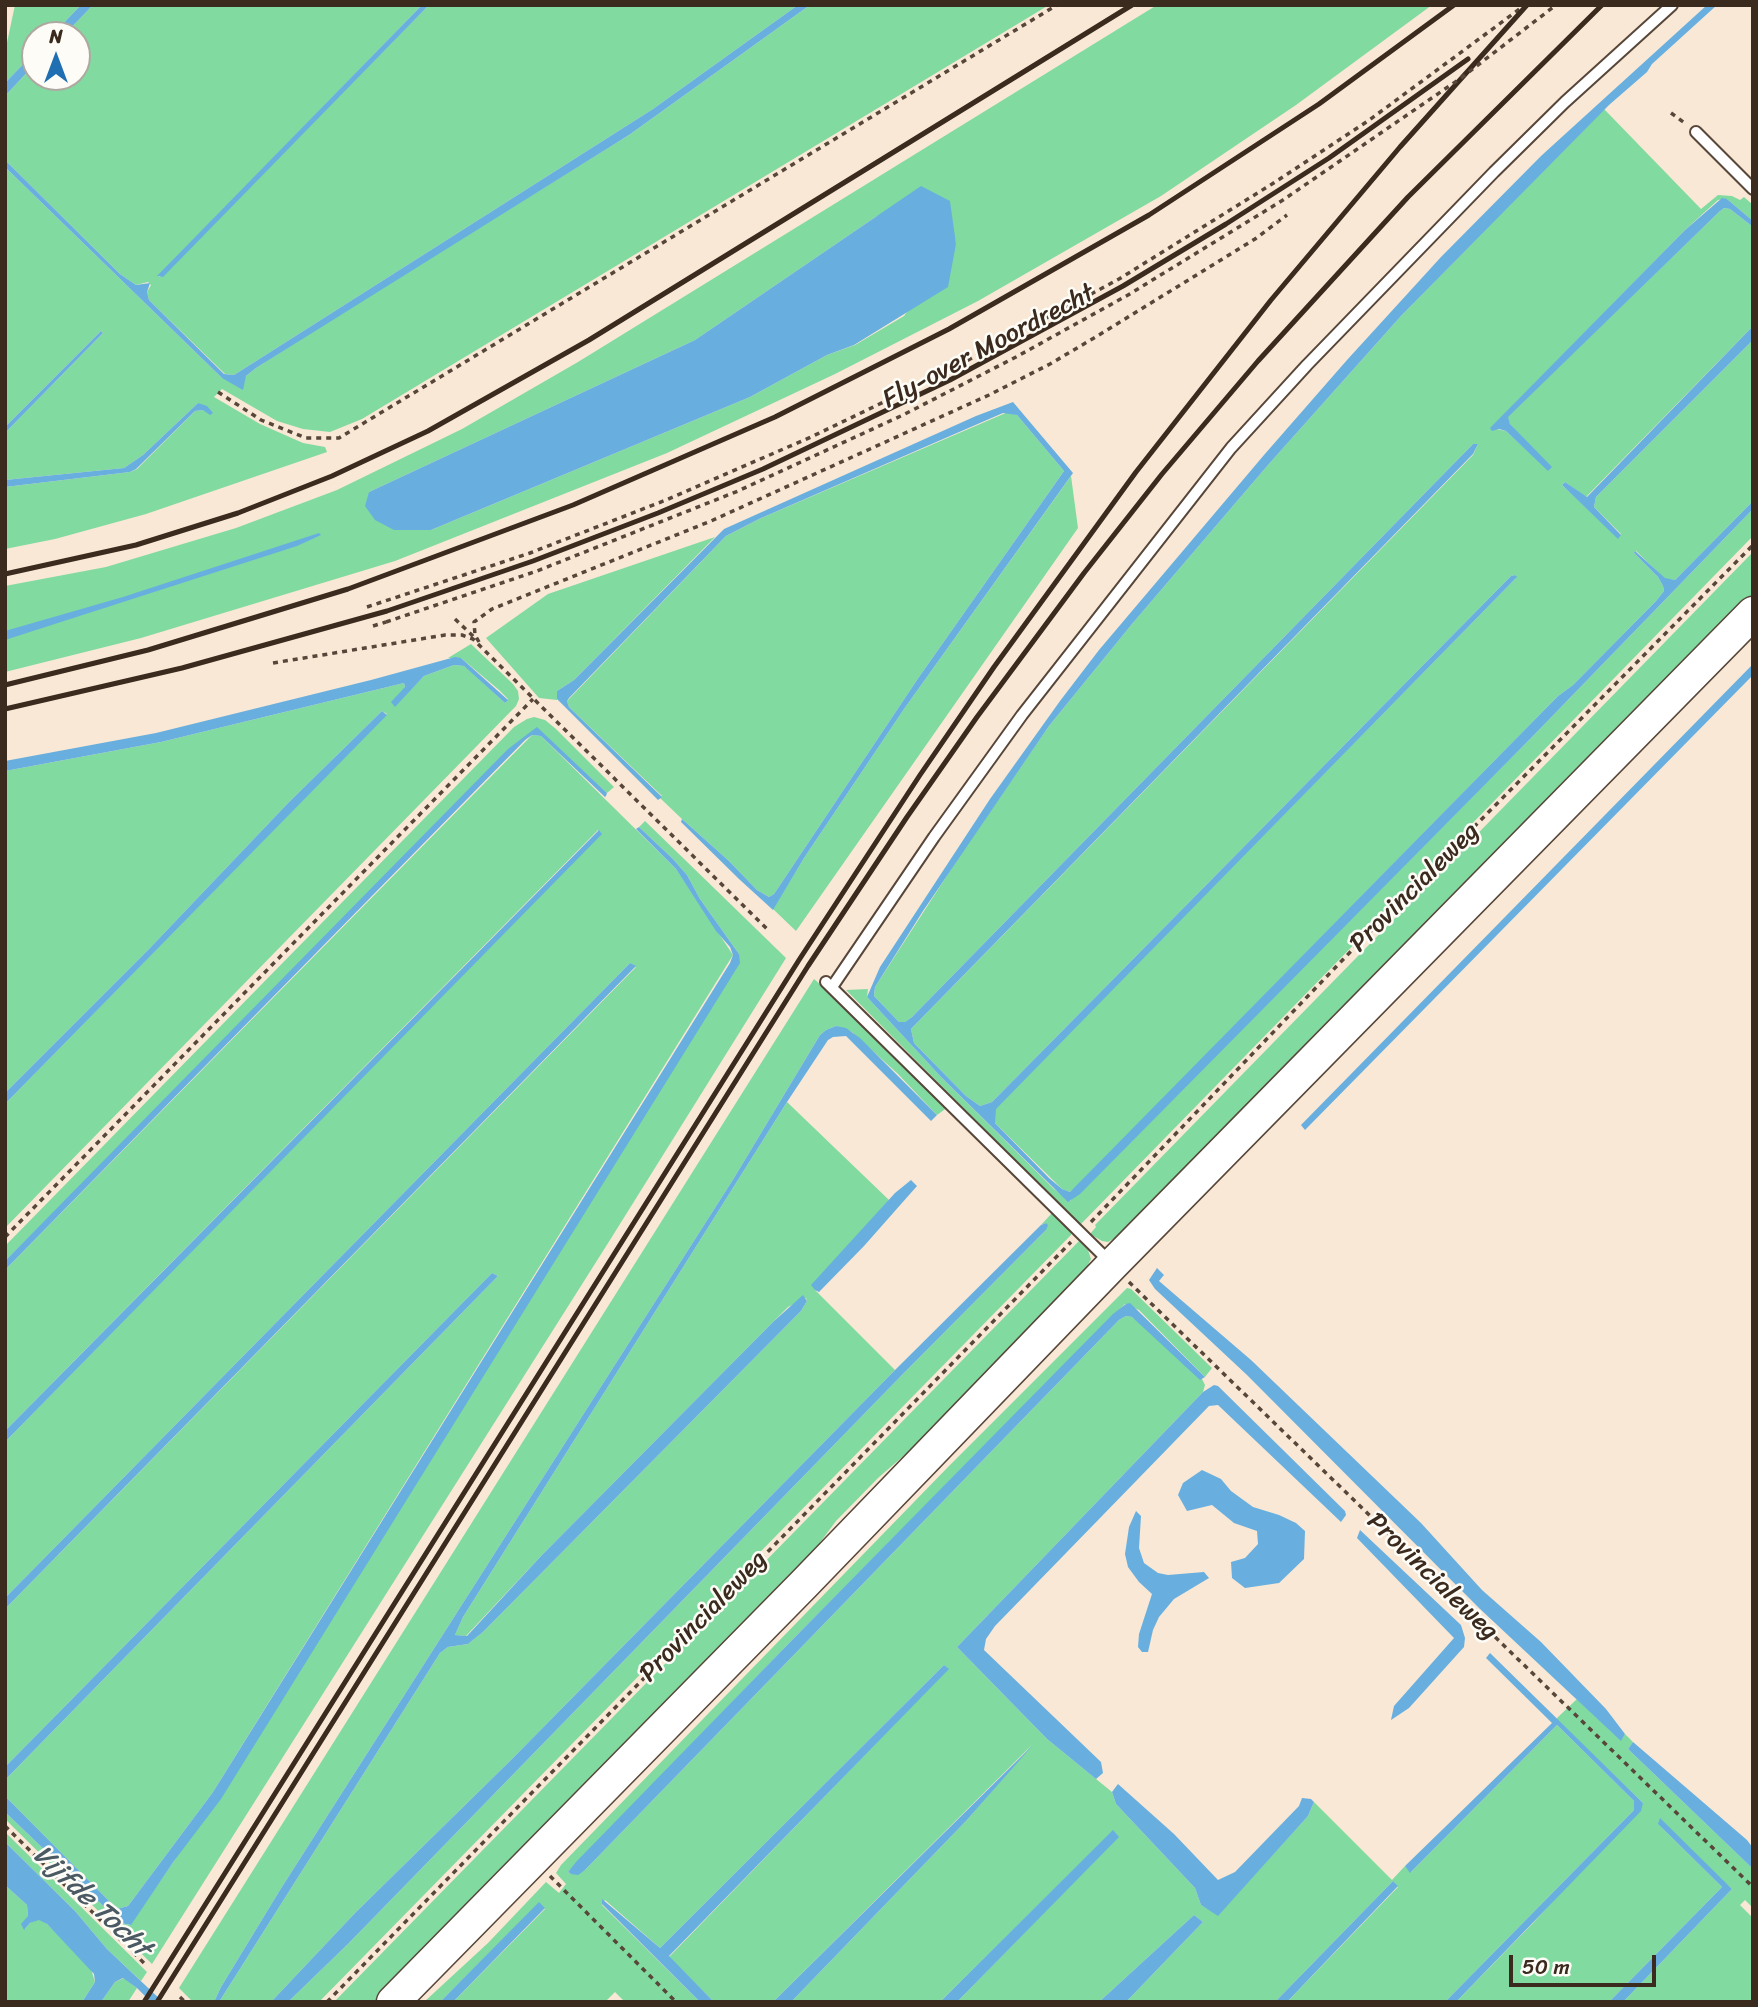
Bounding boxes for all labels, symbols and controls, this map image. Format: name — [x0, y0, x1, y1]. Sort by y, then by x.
text: N — [49, 20, 63, 53]
north arrow — [21, 21, 91, 91]
street label: Fly-over Moordrecht — [878, 278, 1100, 416]
street label: Provincialeweg — [1344, 817, 1486, 959]
street label: Provincialeweg — [1360, 1507, 1504, 1647]
street label: Provincialeweg — [634, 1545, 774, 1689]
water label: Vijfde Tocht — [25, 1839, 157, 1965]
scale bar — [1513, 1940, 1660, 1984]
text: 50 m — [1522, 1948, 1570, 1986]

